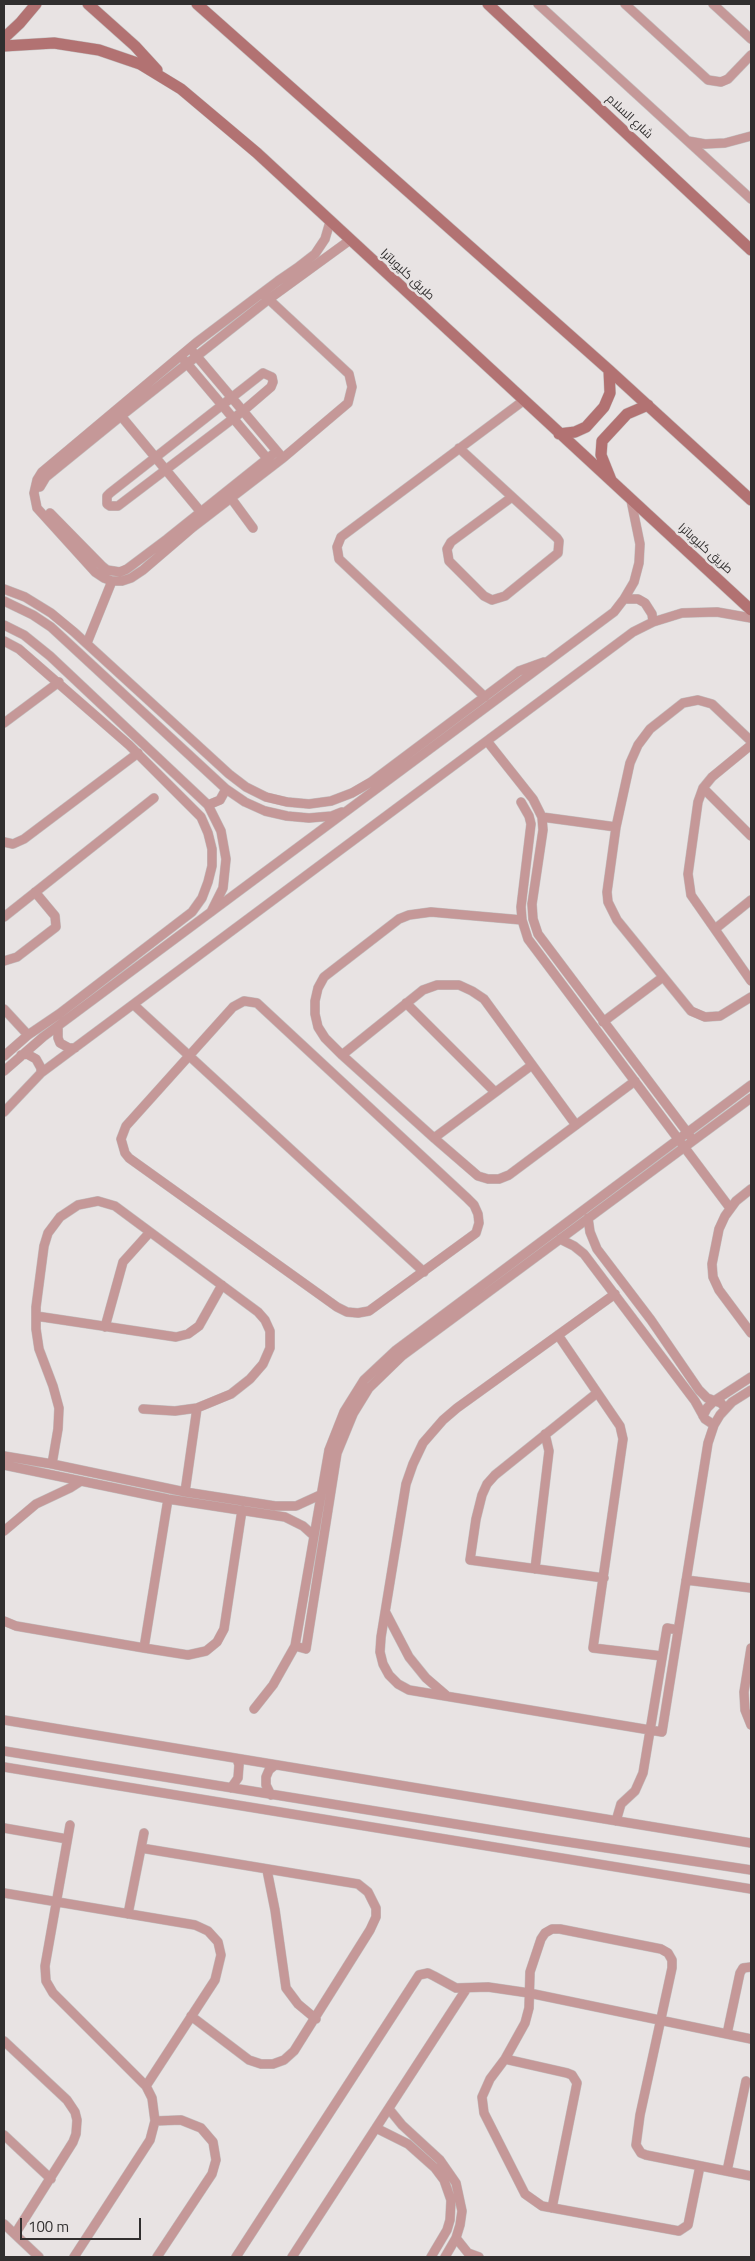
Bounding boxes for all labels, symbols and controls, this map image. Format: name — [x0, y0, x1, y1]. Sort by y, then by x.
street label: شارع السلام — [603, 92, 655, 142]
street label: طريق كليوباترا — [377, 246, 437, 304]
street label: طريق كليوباترا — [675, 521, 735, 577]
scale bar — [22, 2208, 144, 2240]
text: 100 m — [28, 2215, 69, 2238]

